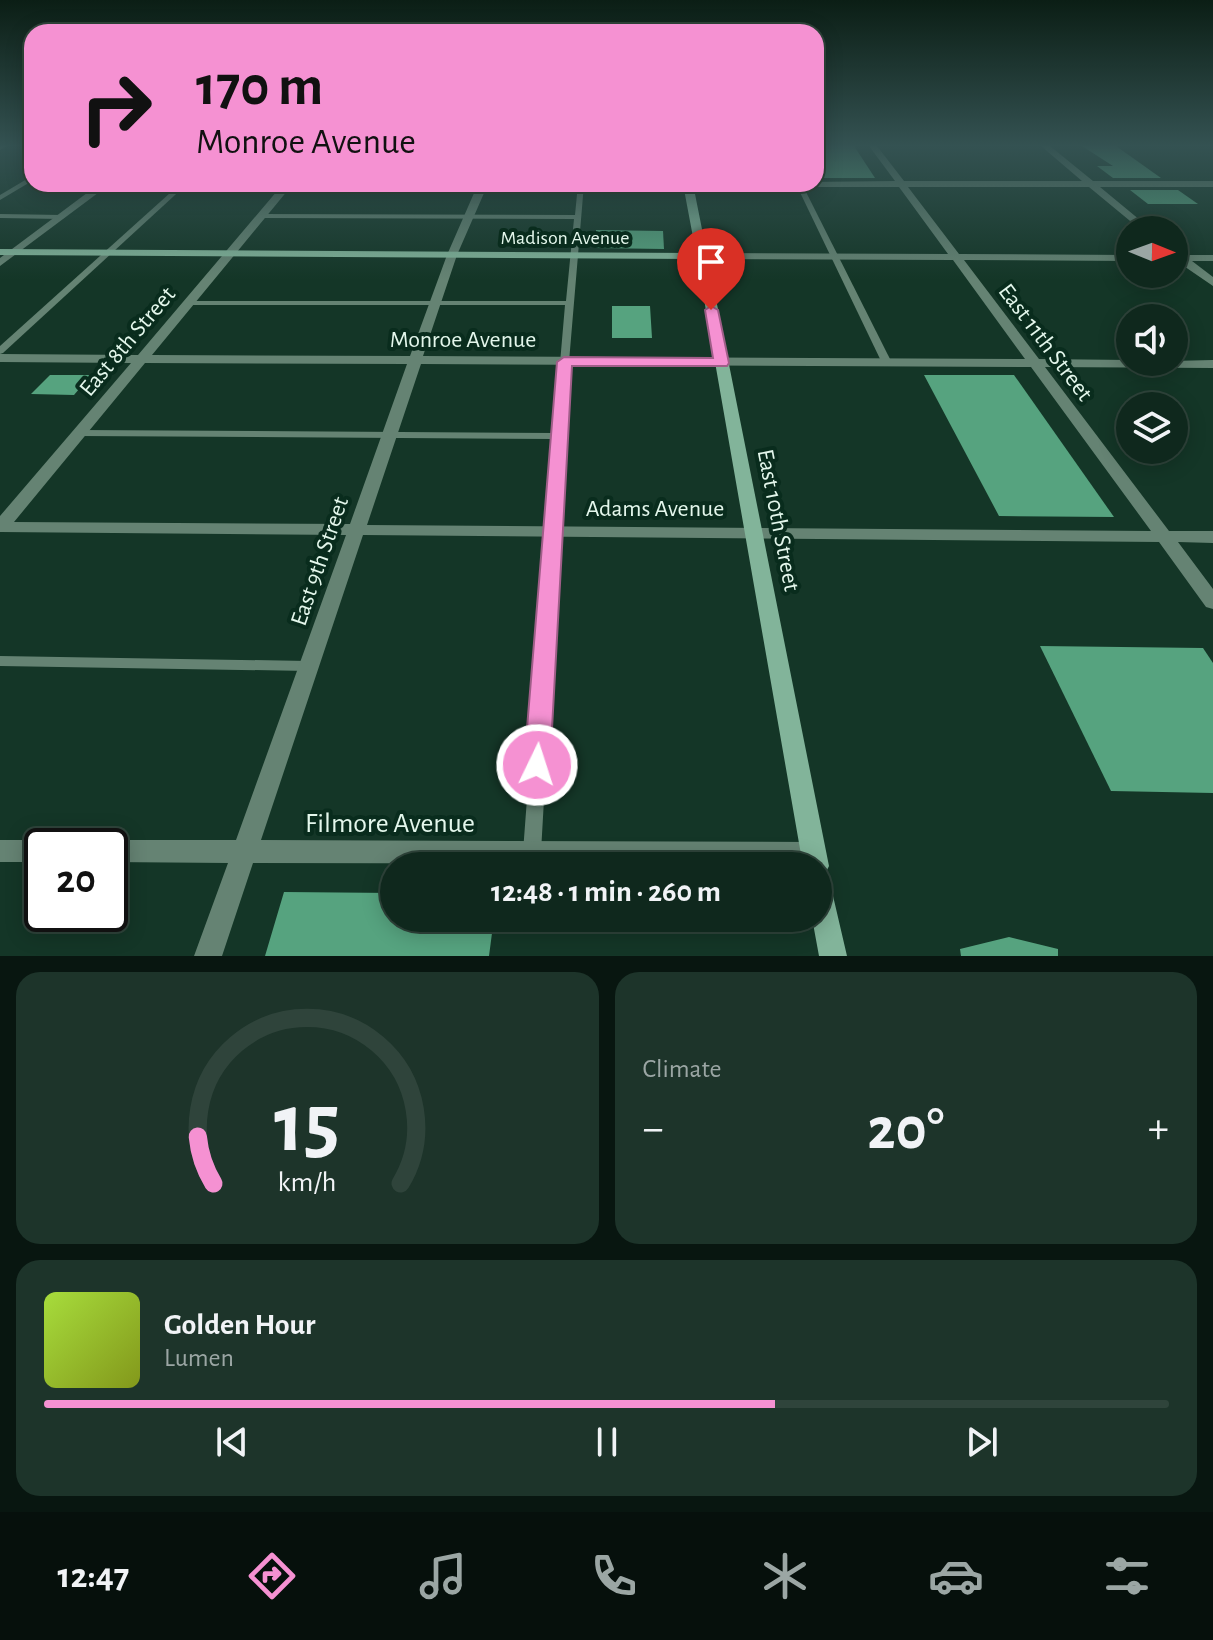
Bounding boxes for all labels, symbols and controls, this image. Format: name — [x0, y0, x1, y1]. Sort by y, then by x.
icon: right — [64, 56, 168, 160]
text: 170 m — [196, 59, 323, 115]
text: Monroe Avenue — [196, 124, 416, 160]
north arrow — [1116, 216, 1188, 288]
map controls — [1116, 216, 1188, 464]
street label: Madison Avenue — [501, 228, 629, 248]
pin — [677, 228, 745, 310]
icon: arrive — [689, 240, 733, 284]
street label: East 11th Street — [994, 280, 1097, 406]
street label: East 8th Street — [75, 282, 180, 401]
button: sound — [1116, 304, 1188, 376]
street label: Monroe Avenue — [390, 328, 536, 352]
button: layers — [1116, 392, 1188, 464]
street label: East 10th Street — [752, 447, 804, 594]
street label: East 9th Street — [287, 493, 353, 629]
street label: Adams Avenue — [586, 497, 724, 521]
position arrow — [495, 723, 579, 807]
street label: Filmore Avenue — [305, 810, 475, 838]
speed limit sign: 20 — [24, 828, 128, 932]
text: 12:48 · 1 min · 260 m — [491, 877, 721, 907]
text: Climate — [643, 1056, 721, 1082]
text: 15 — [274, 1083, 340, 1167]
text: 20° — [867, 1100, 944, 1160]
text: − — [643, 1107, 664, 1151]
text: + — [1148, 1107, 1169, 1151]
text: km/h — [278, 1168, 337, 1197]
text: Golden Hour — [164, 1310, 316, 1340]
text: Lumen — [164, 1345, 234, 1371]
icon: previous — [210, 1420, 254, 1464]
icon: pause — [585, 1420, 629, 1464]
icon: next — [960, 1420, 1004, 1464]
icon: directions — [244, 1548, 300, 1604]
icon: music — [415, 1548, 471, 1604]
icon: phone — [586, 1548, 642, 1604]
icon: climate — [757, 1548, 813, 1604]
icon: car — [928, 1548, 984, 1604]
icon: filters — [1099, 1548, 1155, 1604]
text: 12:47 — [58, 1558, 129, 1594]

